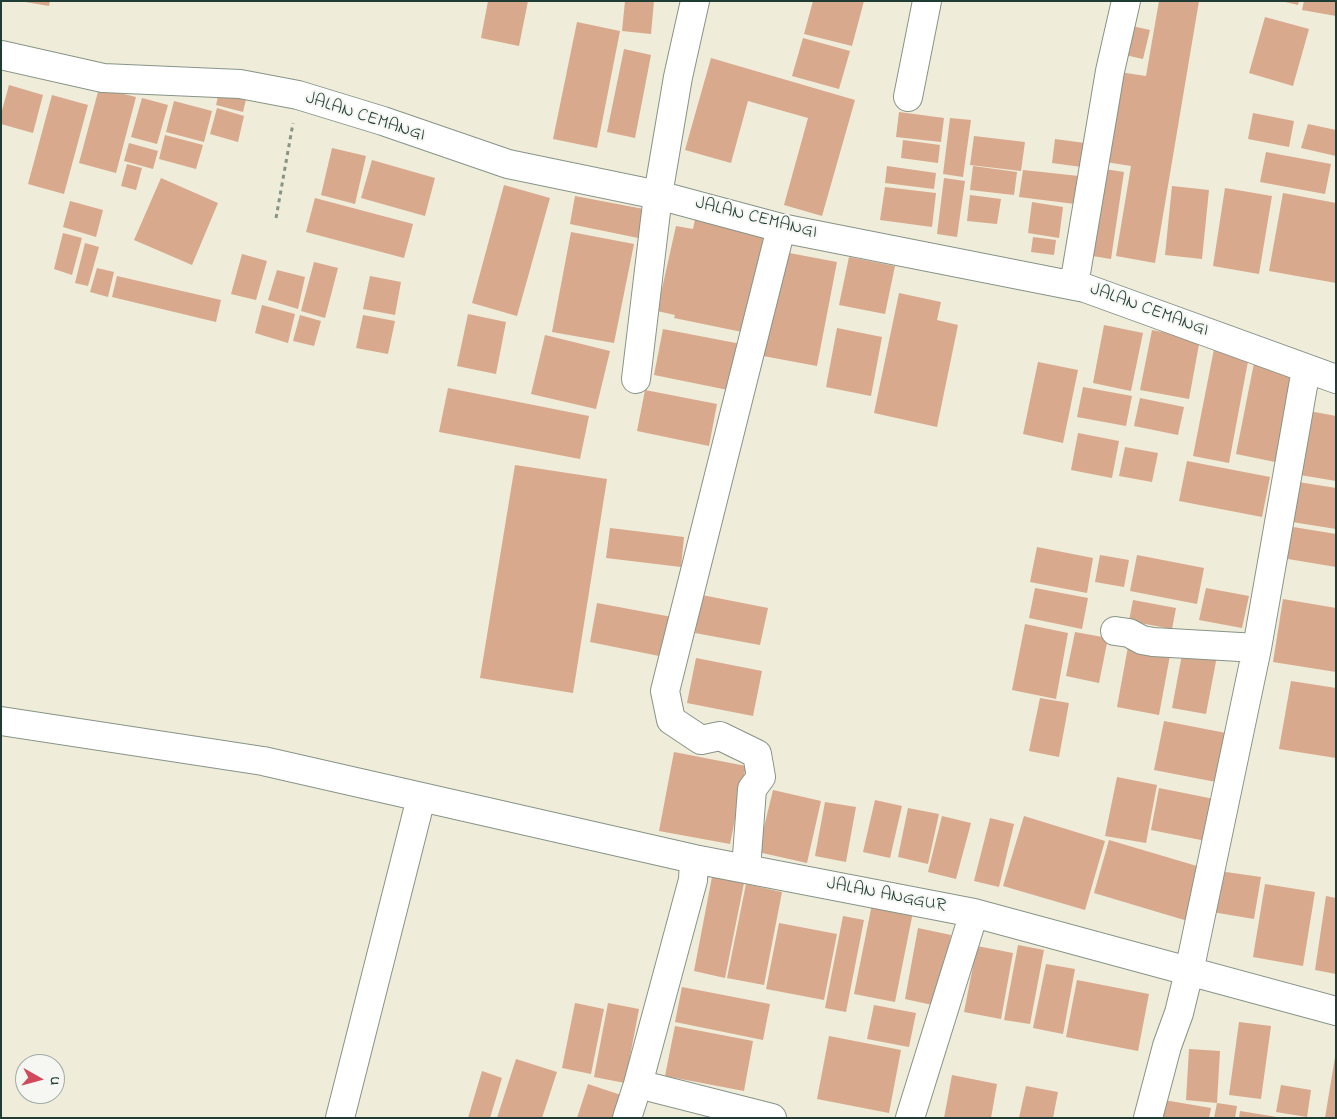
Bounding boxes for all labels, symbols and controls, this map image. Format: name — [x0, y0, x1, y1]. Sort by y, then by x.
street label: JALAN CEMANGI — [302, 88, 428, 148]
street label: JALAN CEMANGI — [693, 193, 819, 245]
street label: JALAN CEMANGI — [1087, 280, 1211, 342]
street label: JALAN ANGGUR — [825, 874, 947, 918]
north arrow — [15, 1054, 65, 1104]
text: U — [43, 1075, 65, 1086]

